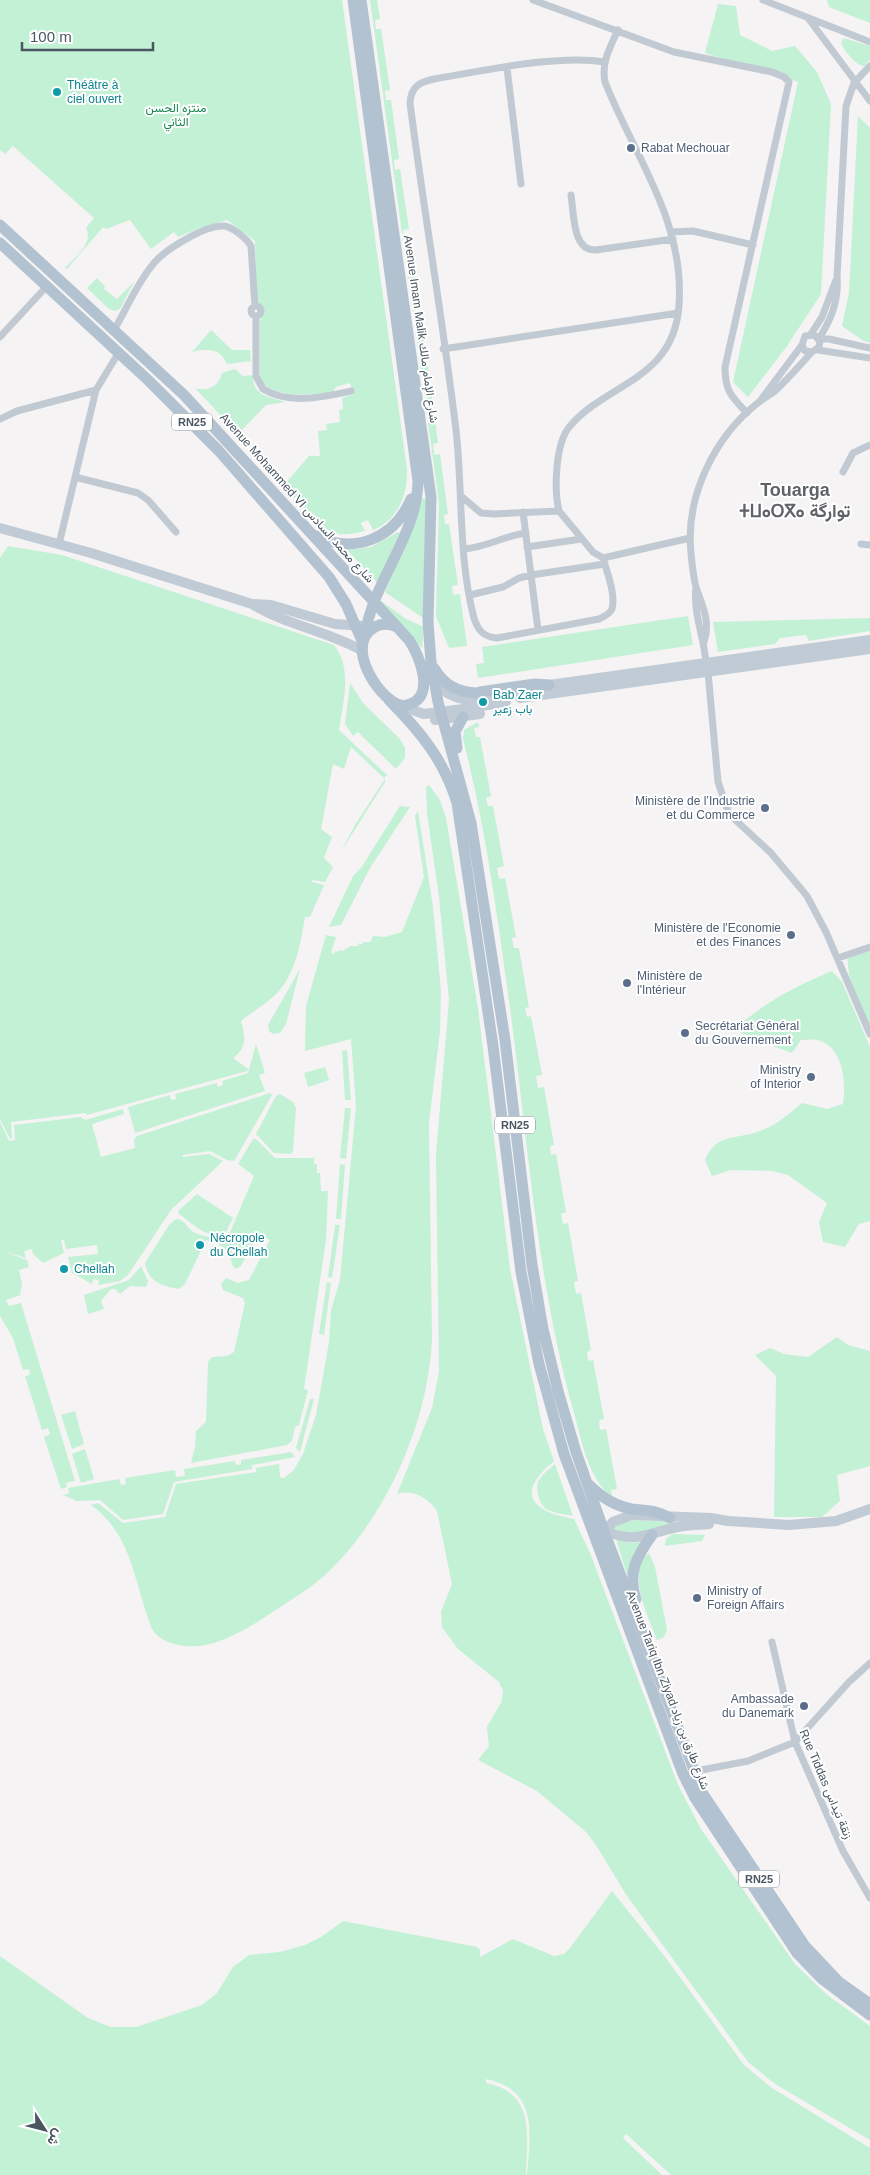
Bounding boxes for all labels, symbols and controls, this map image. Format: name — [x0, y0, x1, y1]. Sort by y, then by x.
scale bar — [22, 20, 154, 52]
text: 100 m — [30, 28, 72, 45]
place label: Théâtre à ciel ouvert — [67, 78, 122, 106]
marker: Théâtre à ciel ouvert — [51, 86, 63, 98]
park label: منتزه الحسن الثاني — [146, 101, 206, 132]
place label: Rabat Mechouar — [641, 141, 730, 155]
marker: Rabat Mechouar — [625, 142, 637, 154]
street label: Avenue Imam Malik شارع الإمام مالك — [399, 234, 441, 424]
street label: Avenue Mohammed VI شارع محمد السادس — [216, 410, 377, 587]
road number: RN25 — [172, 414, 212, 431]
district label: Touarga ⵜⵡⴰⵔⴳⴰ توارگة — [740, 480, 851, 522]
place label: Bab Zaer باب زعير — [492, 688, 542, 717]
marker: Bab Zaer باب زعير — [477, 696, 489, 708]
place label: Ministère de l’Industrie et du Commerce — [635, 794, 755, 822]
marker: Ministère de l’Industrie et du Commerce — [759, 802, 771, 814]
place label: Ministère de l'Economie et des Finances — [654, 921, 781, 949]
marker: Ministère de l'Economie et des Finances — [785, 929, 797, 941]
place label: Ministère de l'Intérieur — [637, 969, 703, 997]
marker: Ministère de l'Intérieur — [621, 977, 633, 989]
place label: Secrétariat Général du Gouvernement — [695, 1019, 799, 1047]
marker: Secrétariat Général du Gouvernement — [679, 1027, 691, 1039]
place label: Ministry of Interior — [750, 1063, 801, 1091]
marker: Ministry of Interior — [805, 1071, 817, 1083]
road number: RN25 — [495, 1116, 535, 1134]
place label: Nécropole du Chellah — [210, 1231, 267, 1259]
marker: Nécropole du Chellah — [194, 1239, 206, 1251]
place label: Chellah — [74, 1262, 115, 1276]
marker: Chellah — [58, 1263, 70, 1275]
place label: Ministry of Foreign Affairs — [707, 1584, 784, 1612]
street label: Avenue Tariq Ibn Ziyad شارع طارق بن زياد — [622, 1589, 712, 1792]
marker: Ministry of Foreign Affairs — [691, 1592, 703, 1604]
place label: Ambassade du Danemark — [722, 1692, 795, 1720]
marker: Ambassade du Danemark — [798, 1700, 810, 1712]
street label: Rue Tiddas زنقة تيداس — [796, 1727, 855, 1841]
road number: RN25 — [739, 1870, 779, 1888]
north arrow — [20, 2105, 70, 2155]
text: ش — [43, 2126, 67, 2149]

